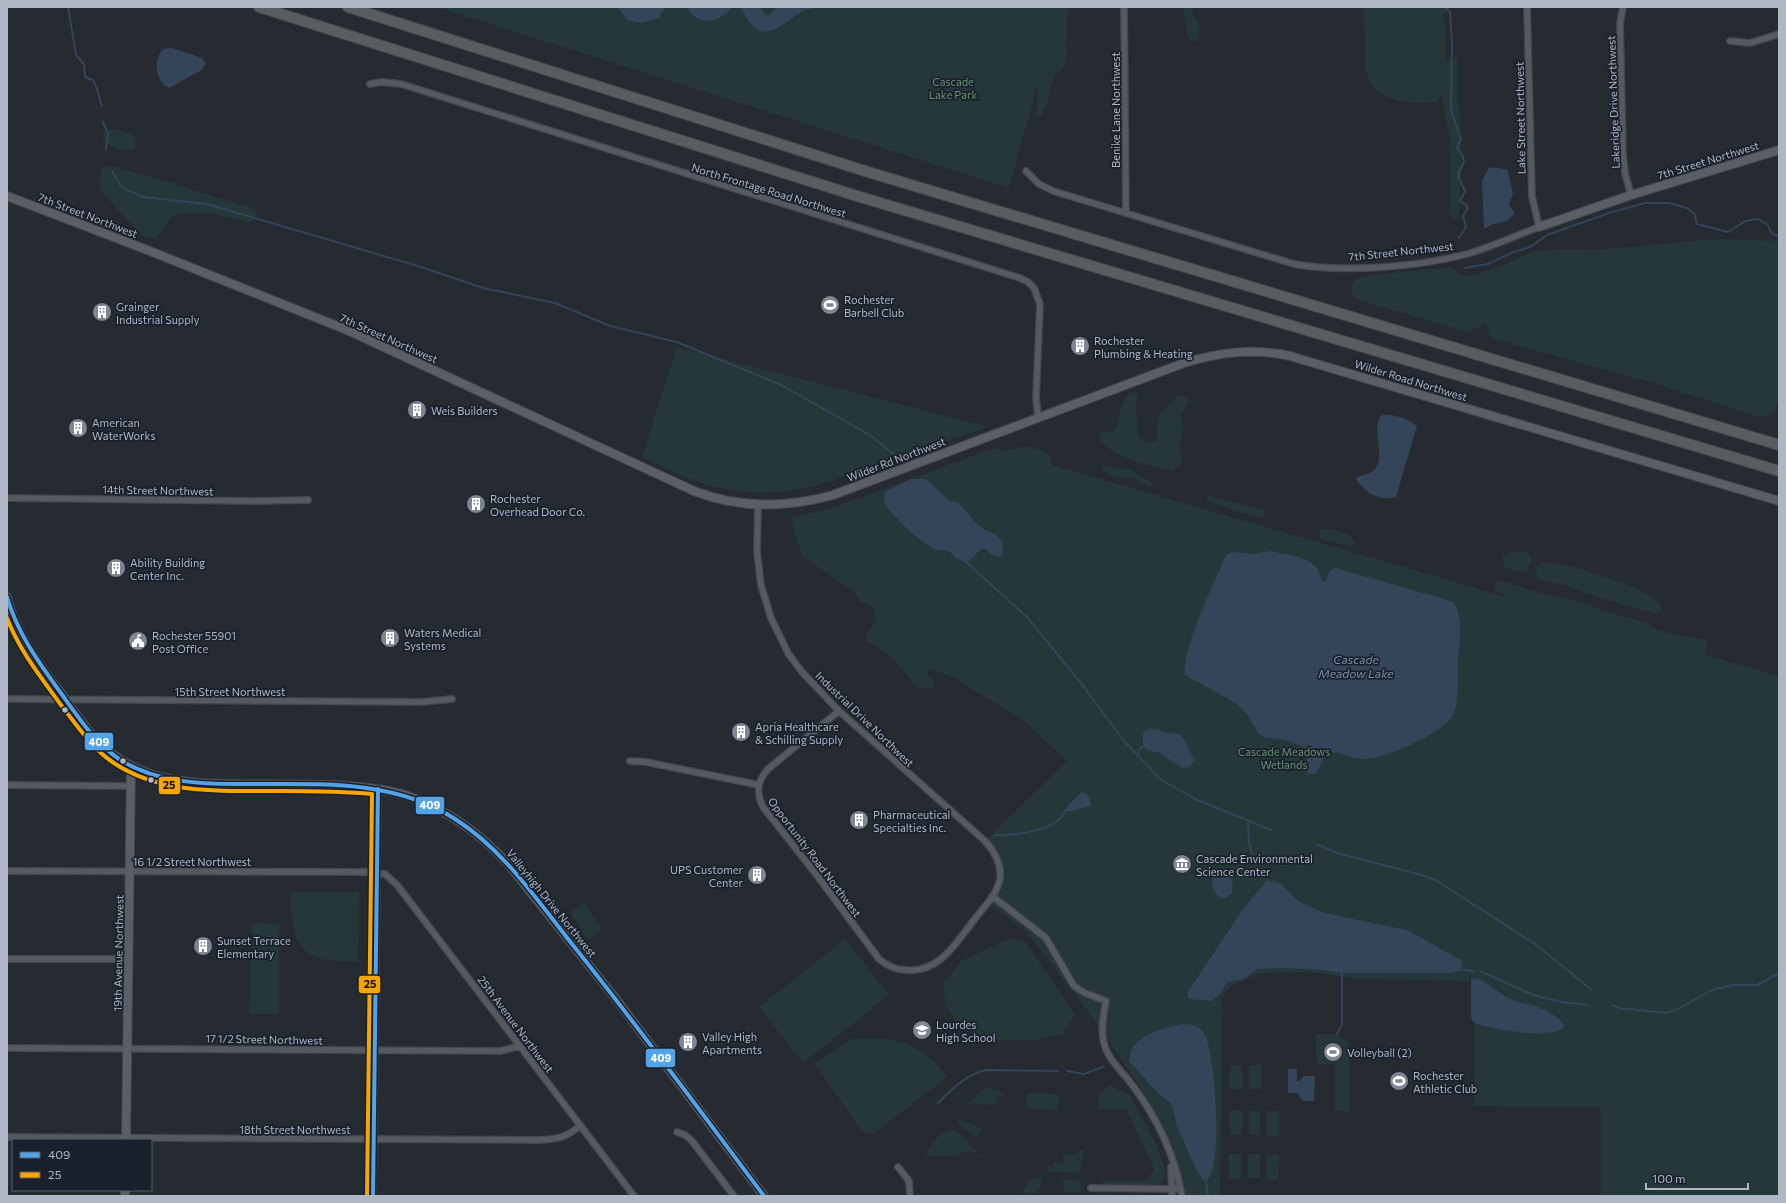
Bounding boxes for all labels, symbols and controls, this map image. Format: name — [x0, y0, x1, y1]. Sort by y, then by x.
street label: Lakeridge Drive Northwest — [1604, 35, 1622, 169]
street label: Benike Lane Northwest — [1109, 52, 1122, 168]
street label: Lake Street Northwest — [1513, 61, 1527, 174]
park label: Cascade Lake Park — [929, 75, 977, 101]
street label: 7th Street Northwest — [1656, 138, 1761, 182]
street label: North Frontage Road Northwest — [690, 160, 848, 220]
street label: 7th Street Northwest — [36, 190, 140, 240]
street label: 7th Street Northwest — [1348, 239, 1455, 263]
place label: Rochester Barbell Club — [844, 293, 904, 319]
sports icon: Rochester Barbell Club — [819, 294, 841, 316]
place label: Grainger Industrial Supply — [116, 300, 200, 326]
building icon: Grainger Industrial Supply — [91, 301, 113, 323]
street label: 7th Street Northwest — [338, 311, 440, 366]
place label: Rochester Plumbing & Heating — [1094, 334, 1193, 360]
building icon: Rochester Plumbing & Heating — [1069, 335, 1091, 357]
street label: Wilder Road Northwest — [1353, 357, 1469, 403]
building icon: Weis Builders — [406, 399, 428, 421]
place label: Weis Builders — [431, 404, 497, 417]
place label: American WaterWorks — [92, 416, 155, 442]
building icon: American WaterWorks — [67, 417, 89, 439]
street label: Wilder Rd Northwest — [845, 434, 948, 484]
street label: 14th Street Northwest — [102, 483, 214, 497]
place label: Rochester Overhead Door Co. — [490, 492, 586, 518]
building icon: Rochester Overhead Door Co. — [465, 493, 487, 515]
place label: Ability Building Center Inc. — [130, 556, 205, 582]
building icon: Ability Building Center Inc. — [105, 557, 127, 579]
place label: Waters Medical Systems — [404, 626, 481, 652]
building icon: Waters Medical Systems — [379, 627, 401, 649]
place label: Rochester 55901 Post Office — [152, 629, 236, 655]
public building icon: Rochester 55901 Post Office — [127, 630, 149, 652]
water label: Cascade Meadow Lake — [1318, 652, 1394, 680]
street label: Industrial Drive Northwest — [813, 669, 917, 770]
street label: 15th Street Northwest — [175, 685, 286, 698]
unlabelled marker — [60, 705, 70, 715]
place label: Apria Healthcare & Schilling Supply — [755, 720, 843, 746]
building icon: Apria Healthcare & Schilling Supply — [730, 721, 752, 743]
line badge: 409 — [84, 732, 114, 751]
text: 409 — [89, 735, 110, 748]
park label: Cascade Meadows Wetlands — [1238, 745, 1330, 771]
unlabelled marker — [118, 756, 128, 766]
unlabelled marker — [146, 775, 156, 785]
line badge: 25 — [158, 776, 181, 795]
text: 25 — [163, 778, 175, 791]
street label: Opportunity Road Northwest — [766, 795, 865, 920]
line badge: 409 — [415, 796, 445, 815]
text: 409 — [420, 798, 441, 811]
place label: Pharmaceutical Specialties Inc. — [873, 808, 950, 834]
building icon: Pharmaceutical Specialties Inc. — [848, 809, 870, 831]
street label: Valleyhigh Drive Northwest — [504, 846, 600, 960]
place label: Cascade Environmental Science Center — [1196, 852, 1313, 878]
museum icon: Cascade Environmental Science Center — [1171, 853, 1193, 875]
street label: 16 1/2 Street Northwest — [133, 855, 252, 868]
place label: UPS Customer Center — [670, 863, 744, 889]
building icon: UPS Customer Center — [746, 864, 768, 886]
street label: 19th Avenue Northwest — [110, 894, 126, 1012]
place label: Sunset Terrace Elementary — [217, 934, 291, 960]
building icon: Sunset Terrace Elementary — [192, 935, 214, 957]
street label: 25th Avenue Northwest — [475, 973, 557, 1075]
line badge: 25 — [358, 975, 381, 994]
text: 25 — [364, 977, 376, 990]
place label: Lourdes High School — [936, 1018, 996, 1044]
school or university icon: Lourdes High School — [911, 1019, 933, 1041]
place label: Valley High Apartments — [702, 1030, 762, 1056]
street label: 17 1/2 Street Northwest — [205, 1031, 323, 1047]
building icon: Valley High Apartments — [677, 1031, 699, 1053]
sports icon: Volleyball (2) — [1322, 1041, 1344, 1063]
place label: Volleyball (2) — [1347, 1046, 1412, 1059]
line badge: 409 — [645, 1048, 676, 1068]
text: 409 — [651, 1051, 672, 1064]
place label: Rochester Athletic Club — [1413, 1069, 1477, 1095]
sports icon: Rochester Athletic Club — [1388, 1070, 1410, 1092]
street label: 18th Street Northwest — [239, 1123, 351, 1136]
legend — [12, 1139, 152, 1191]
text: 409 — [48, 1147, 70, 1161]
scale bar — [1646, 1165, 1748, 1191]
text: 25 — [48, 1167, 62, 1181]
text: 100 m — [1652, 1171, 1686, 1185]

